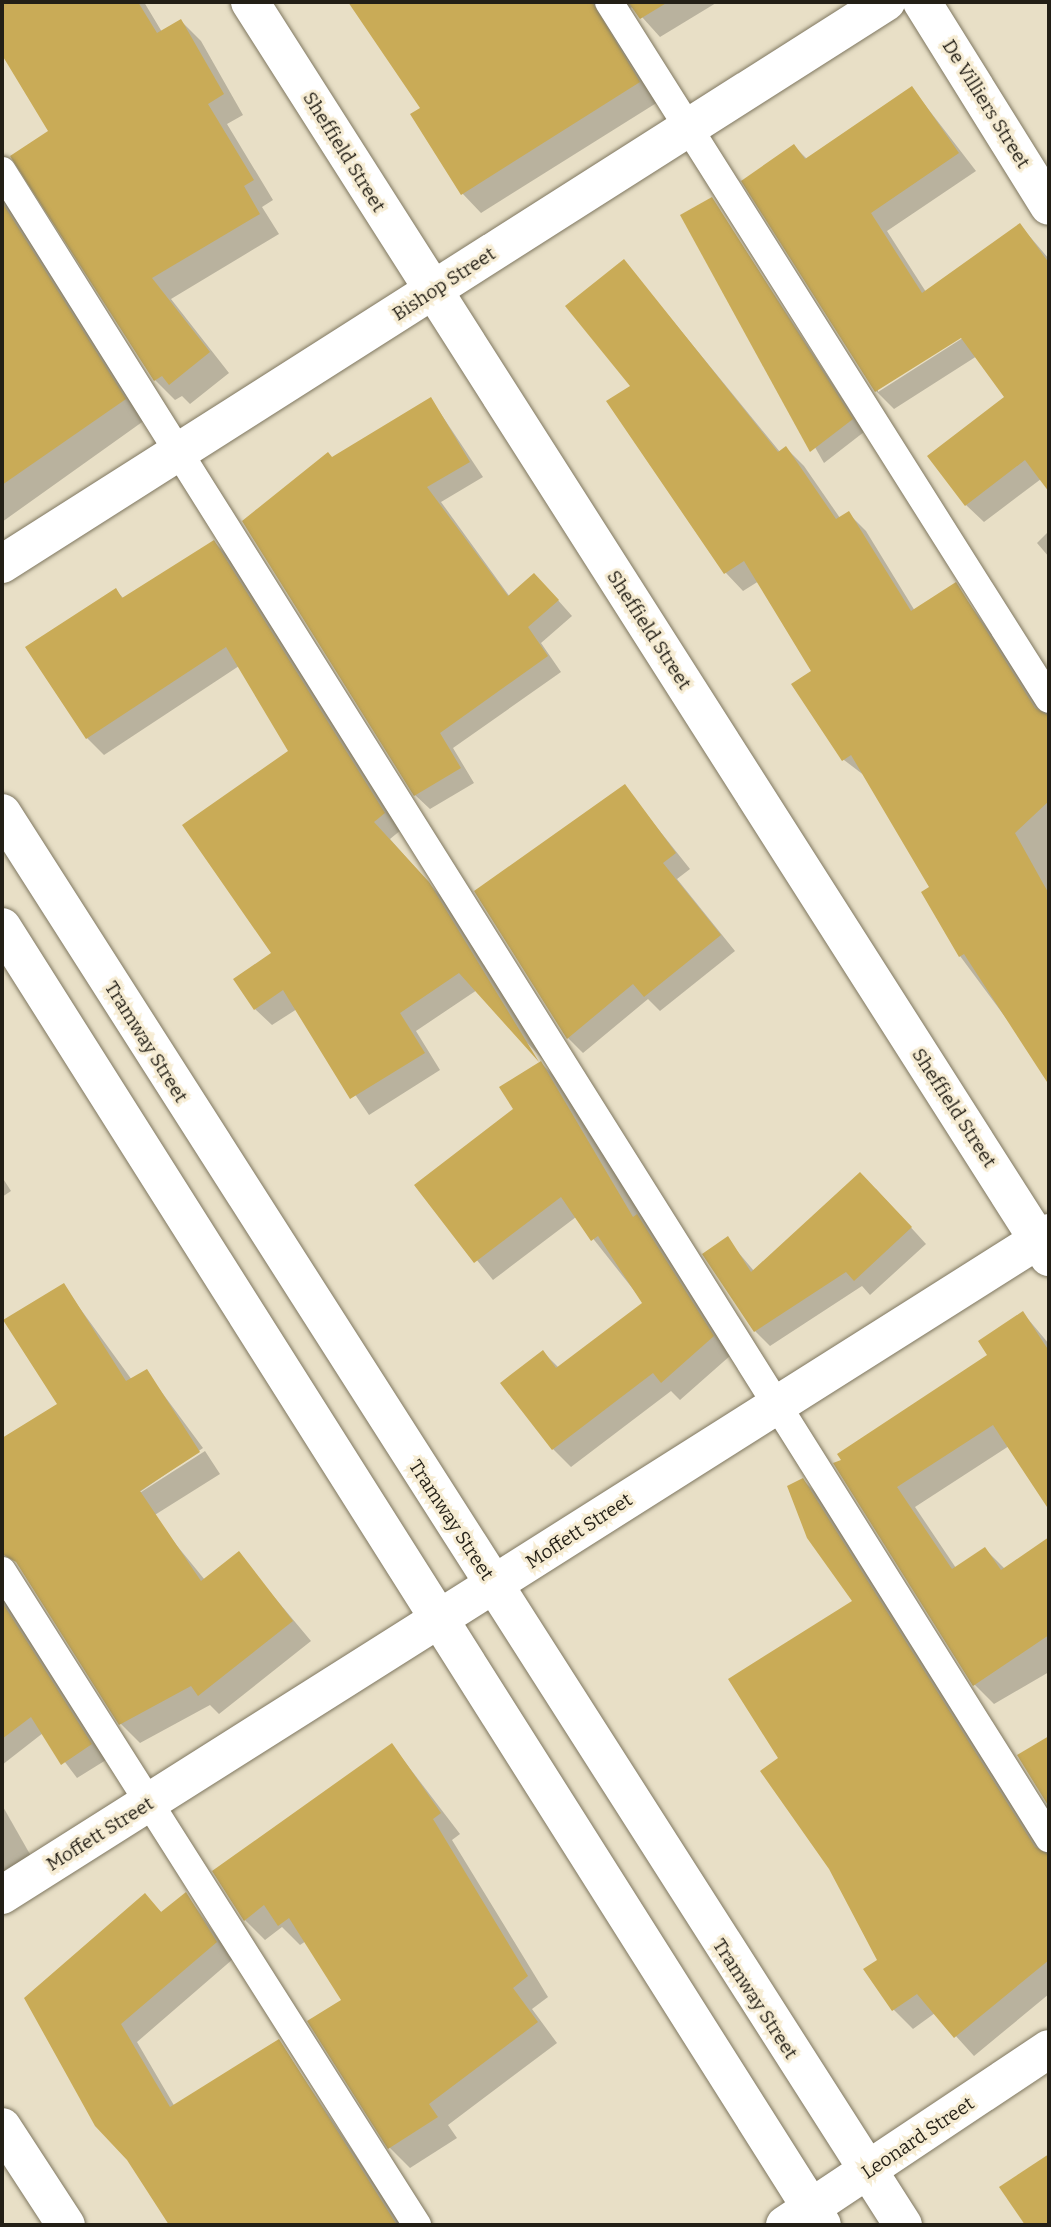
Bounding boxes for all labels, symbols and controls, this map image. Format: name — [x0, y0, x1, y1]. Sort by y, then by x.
street label: De Villiers Street — [937, 35, 1035, 173]
street label: Sheffield Street — [298, 88, 390, 216]
street label: Bishop Street — [388, 242, 500, 326]
street label: Sheffield Street — [602, 566, 696, 694]
street label: Tramway Street — [100, 977, 192, 1107]
street label: Sheffield Street — [907, 1044, 1001, 1172]
street label: Tramway Street — [404, 1456, 498, 1584]
street label: Moffett Street — [522, 1488, 636, 1574]
street label: Moffett Street — [42, 1792, 158, 1876]
street label: Tramway Street — [708, 1935, 802, 2063]
street label: Leonard Street — [857, 2092, 979, 2184]

